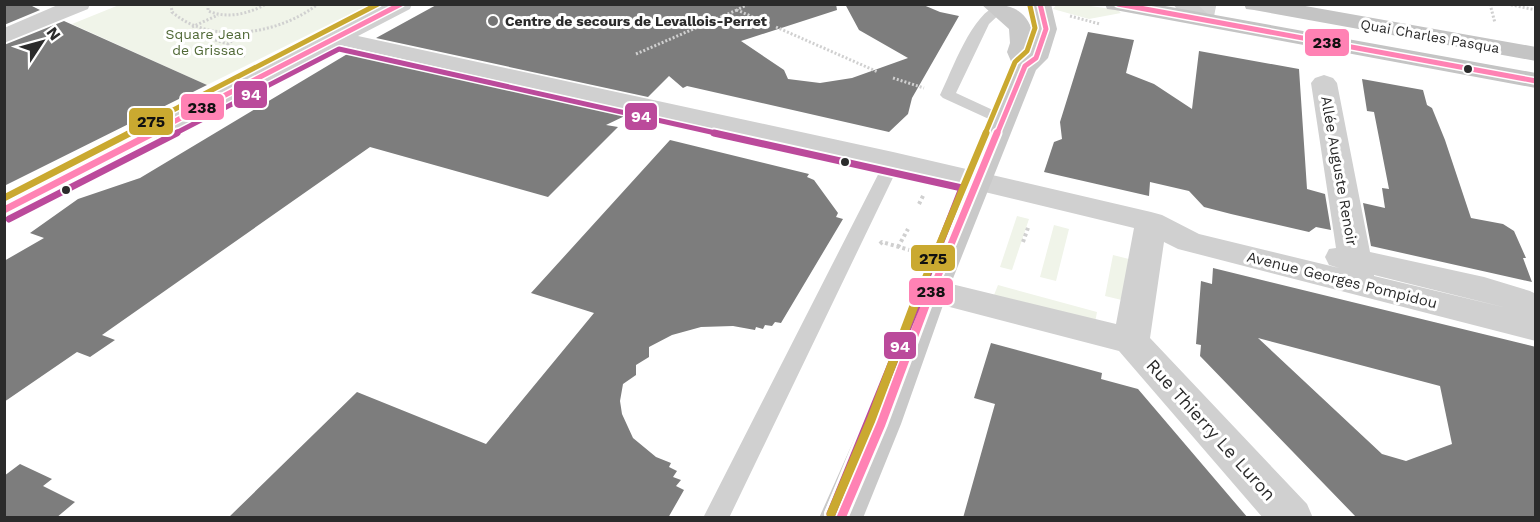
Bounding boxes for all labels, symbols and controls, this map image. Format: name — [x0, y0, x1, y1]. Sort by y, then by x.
north arrow — [12, 12, 72, 72]
place label: Centre de secours de Levallois-Perret — [505, 13, 767, 29]
marker: Centre de secours de Levallois-Perret — [486, 14, 500, 28]
street label: Quai Charles Pasqua — [1359, 16, 1501, 56]
text: N — [43, 23, 65, 44]
park label: Square Jean de Grissac — [166, 26, 250, 58]
line badge: 238 — [1304, 28, 1350, 57]
text: 238 — [1312, 33, 1342, 52]
unlabelled marker — [1462, 63, 1474, 75]
line badge: 94 — [233, 80, 268, 109]
text: 94 — [241, 85, 261, 104]
line badge: 238 — [180, 93, 225, 121]
street label: Allée Auguste Renoir — [1317, 95, 1361, 247]
text: 238 — [187, 98, 217, 117]
line badge: 94 — [624, 102, 658, 131]
line badge: 275 — [128, 107, 174, 136]
text: 94 — [631, 107, 651, 126]
text: 275 — [137, 112, 165, 131]
unlabelled marker — [839, 156, 851, 168]
unlabelled marker — [60, 184, 72, 196]
line badge: 275 — [910, 244, 956, 272]
street label: Avenue Georges Pompidou — [1245, 248, 1439, 312]
text: 275 — [919, 249, 947, 268]
line badge: 238 — [908, 277, 954, 306]
text: 238 — [916, 282, 946, 301]
line badge: 94 — [883, 331, 917, 360]
text: 94 — [890, 337, 910, 356]
street label: Rue Thierry Le Luron — [1142, 355, 1280, 505]

